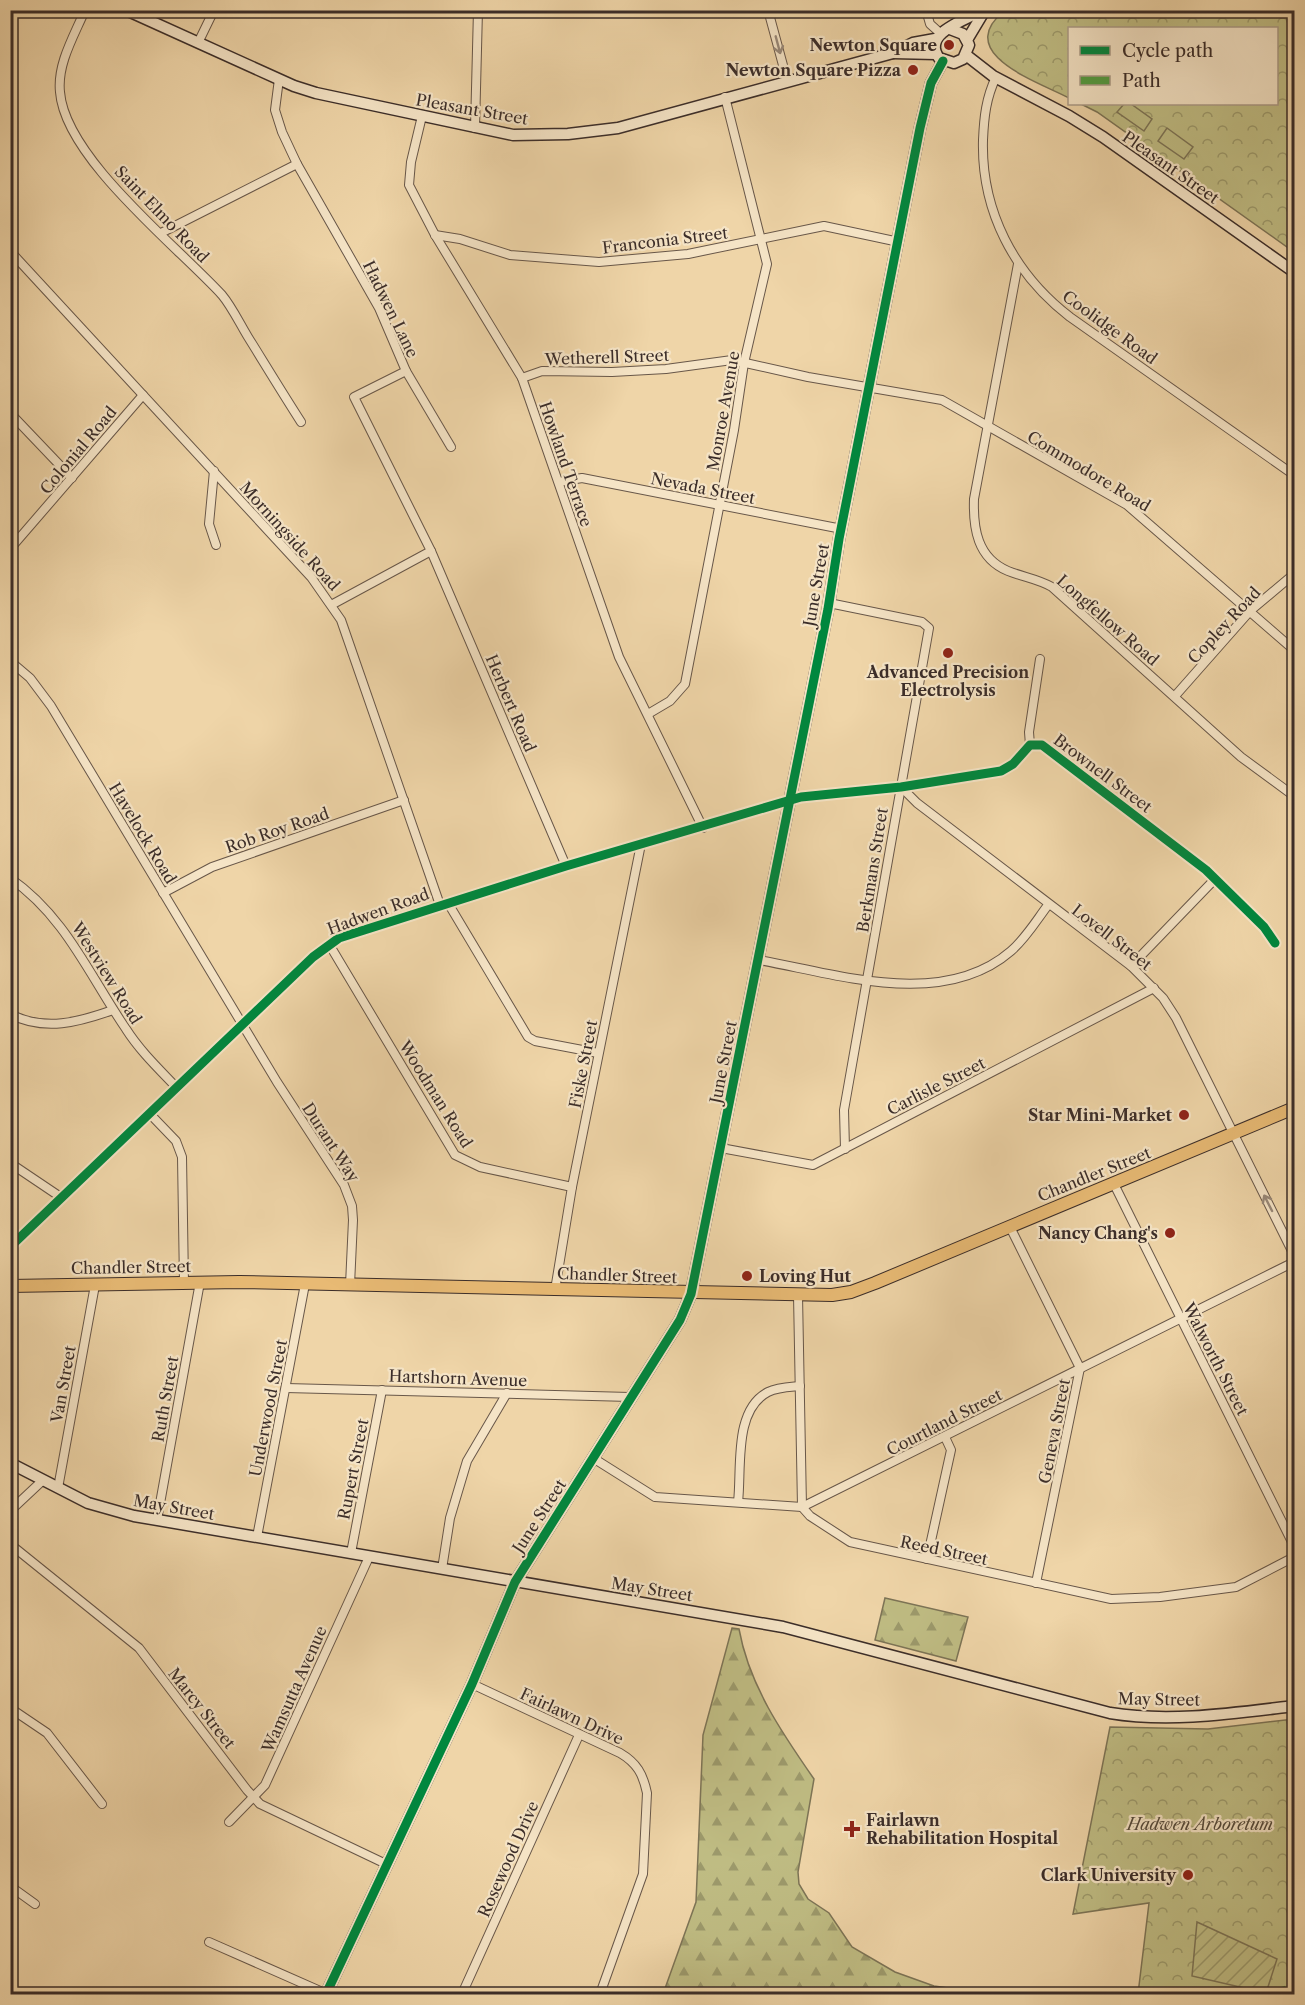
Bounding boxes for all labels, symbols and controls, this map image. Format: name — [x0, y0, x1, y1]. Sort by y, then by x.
legend — [1068, 27, 1278, 105]
place label: Newton Square — [810, 35, 937, 55]
one-way arrow — [772, 36, 784, 55]
marker: Newton Square — [942, 38, 956, 52]
text: Cycle path — [1122, 40, 1213, 62]
place label: Newton Square Pizza — [726, 60, 902, 80]
marker: Newton Square Pizza — [906, 63, 920, 77]
text: Path — [1122, 70, 1161, 92]
street label: Pleasant Street — [414, 89, 530, 129]
street label: Pleasant Street — [1119, 126, 1223, 208]
street label: Saint Elmo Road — [111, 161, 214, 267]
street label: Franconia Street — [601, 222, 729, 258]
street label: Hadwen Lane — [359, 257, 423, 361]
street label: Coolidge Road — [1059, 286, 1162, 368]
street label: Wetherell Street — [544, 345, 670, 369]
street label: Monroe Avenue — [703, 349, 743, 473]
street label: Howland Terrace — [535, 399, 597, 529]
street label: Colonial Road — [35, 402, 121, 498]
street label: Commodore Road — [1024, 426, 1155, 516]
street label: Nevada Street — [649, 468, 757, 508]
street label: Morningside Road — [236, 477, 344, 595]
street label: June Street — [798, 542, 833, 631]
street label: Longfellow Road — [1053, 570, 1163, 670]
street label: Copley Road — [1183, 582, 1265, 668]
marker: Advanced Precision Electrolysis — [941, 646, 955, 660]
street label: Herbert Road — [481, 651, 541, 755]
place label: Advanced Precision Electrolysis — [866, 662, 1029, 700]
street label: Brownell Street — [1050, 729, 1157, 817]
street label: Havelock Road — [105, 779, 181, 887]
street label: Rob Roy Road — [222, 803, 332, 857]
street label: Berkmans Street — [852, 806, 892, 934]
street label: Hadwen Road — [324, 883, 432, 939]
street label: Lovell Street — [1068, 900, 1156, 975]
street label: Westview Road — [67, 917, 146, 1028]
street label: Fiske Street — [565, 1018, 601, 1110]
street label: June Street — [705, 1019, 741, 1108]
street label: Woodman Road — [394, 1036, 477, 1152]
street label: Carlisle Street — [884, 1053, 989, 1119]
street label: Durant Way — [298, 1099, 365, 1186]
place label: Star Mini-Market — [1028, 1105, 1173, 1125]
marker: Star Mini-Market — [1177, 1108, 1191, 1122]
street label: Chandler Street — [1034, 1142, 1154, 1206]
one-way arrow — [1262, 1194, 1274, 1212]
place label: Nancy Chang's — [1038, 1223, 1158, 1243]
marker: Nancy Chang's — [1163, 1226, 1177, 1240]
street label: Chandler Street — [71, 1256, 192, 1278]
street label: Chandler Street — [557, 1263, 678, 1287]
place label: Loving Hut — [759, 1266, 851, 1286]
marker: Loving Hut — [740, 1269, 754, 1283]
street label: Walworth Street — [1179, 1298, 1253, 1419]
street label: Underwood Street — [245, 1337, 291, 1478]
street label: Van Street — [46, 1343, 80, 1425]
street label: Ruth Street — [148, 1354, 182, 1443]
street label: Hartshorn Avenue — [388, 1366, 528, 1390]
street label: Geneva Street — [1034, 1376, 1074, 1485]
street label: Courtland Street — [883, 1384, 1005, 1460]
street label: Rupert Street — [333, 1417, 373, 1521]
street label: June Street — [506, 1475, 570, 1559]
street label: May Street — [132, 1490, 216, 1524]
street label: Reed Street — [898, 1531, 990, 1569]
street label: May Street — [610, 1573, 694, 1605]
street label: Wamsutta Avenue — [257, 1623, 331, 1756]
street label: Marcy Street — [164, 1664, 240, 1753]
street label: Fairlawn Drive — [517, 1683, 627, 1749]
street label: May Street — [1118, 1688, 1201, 1710]
street label: Rosewood Drive — [473, 1798, 543, 1920]
place label: Fairlawn Rehabilitation Hospital — [866, 1810, 1058, 1848]
park label: Hadwen Arboretum — [1125, 1814, 1273, 1834]
marker: Fairlawn Rehabilitation Hospital — [843, 1820, 861, 1838]
place label: Clark University — [1041, 1865, 1177, 1885]
marker: Clark University — [1181, 1868, 1195, 1882]

